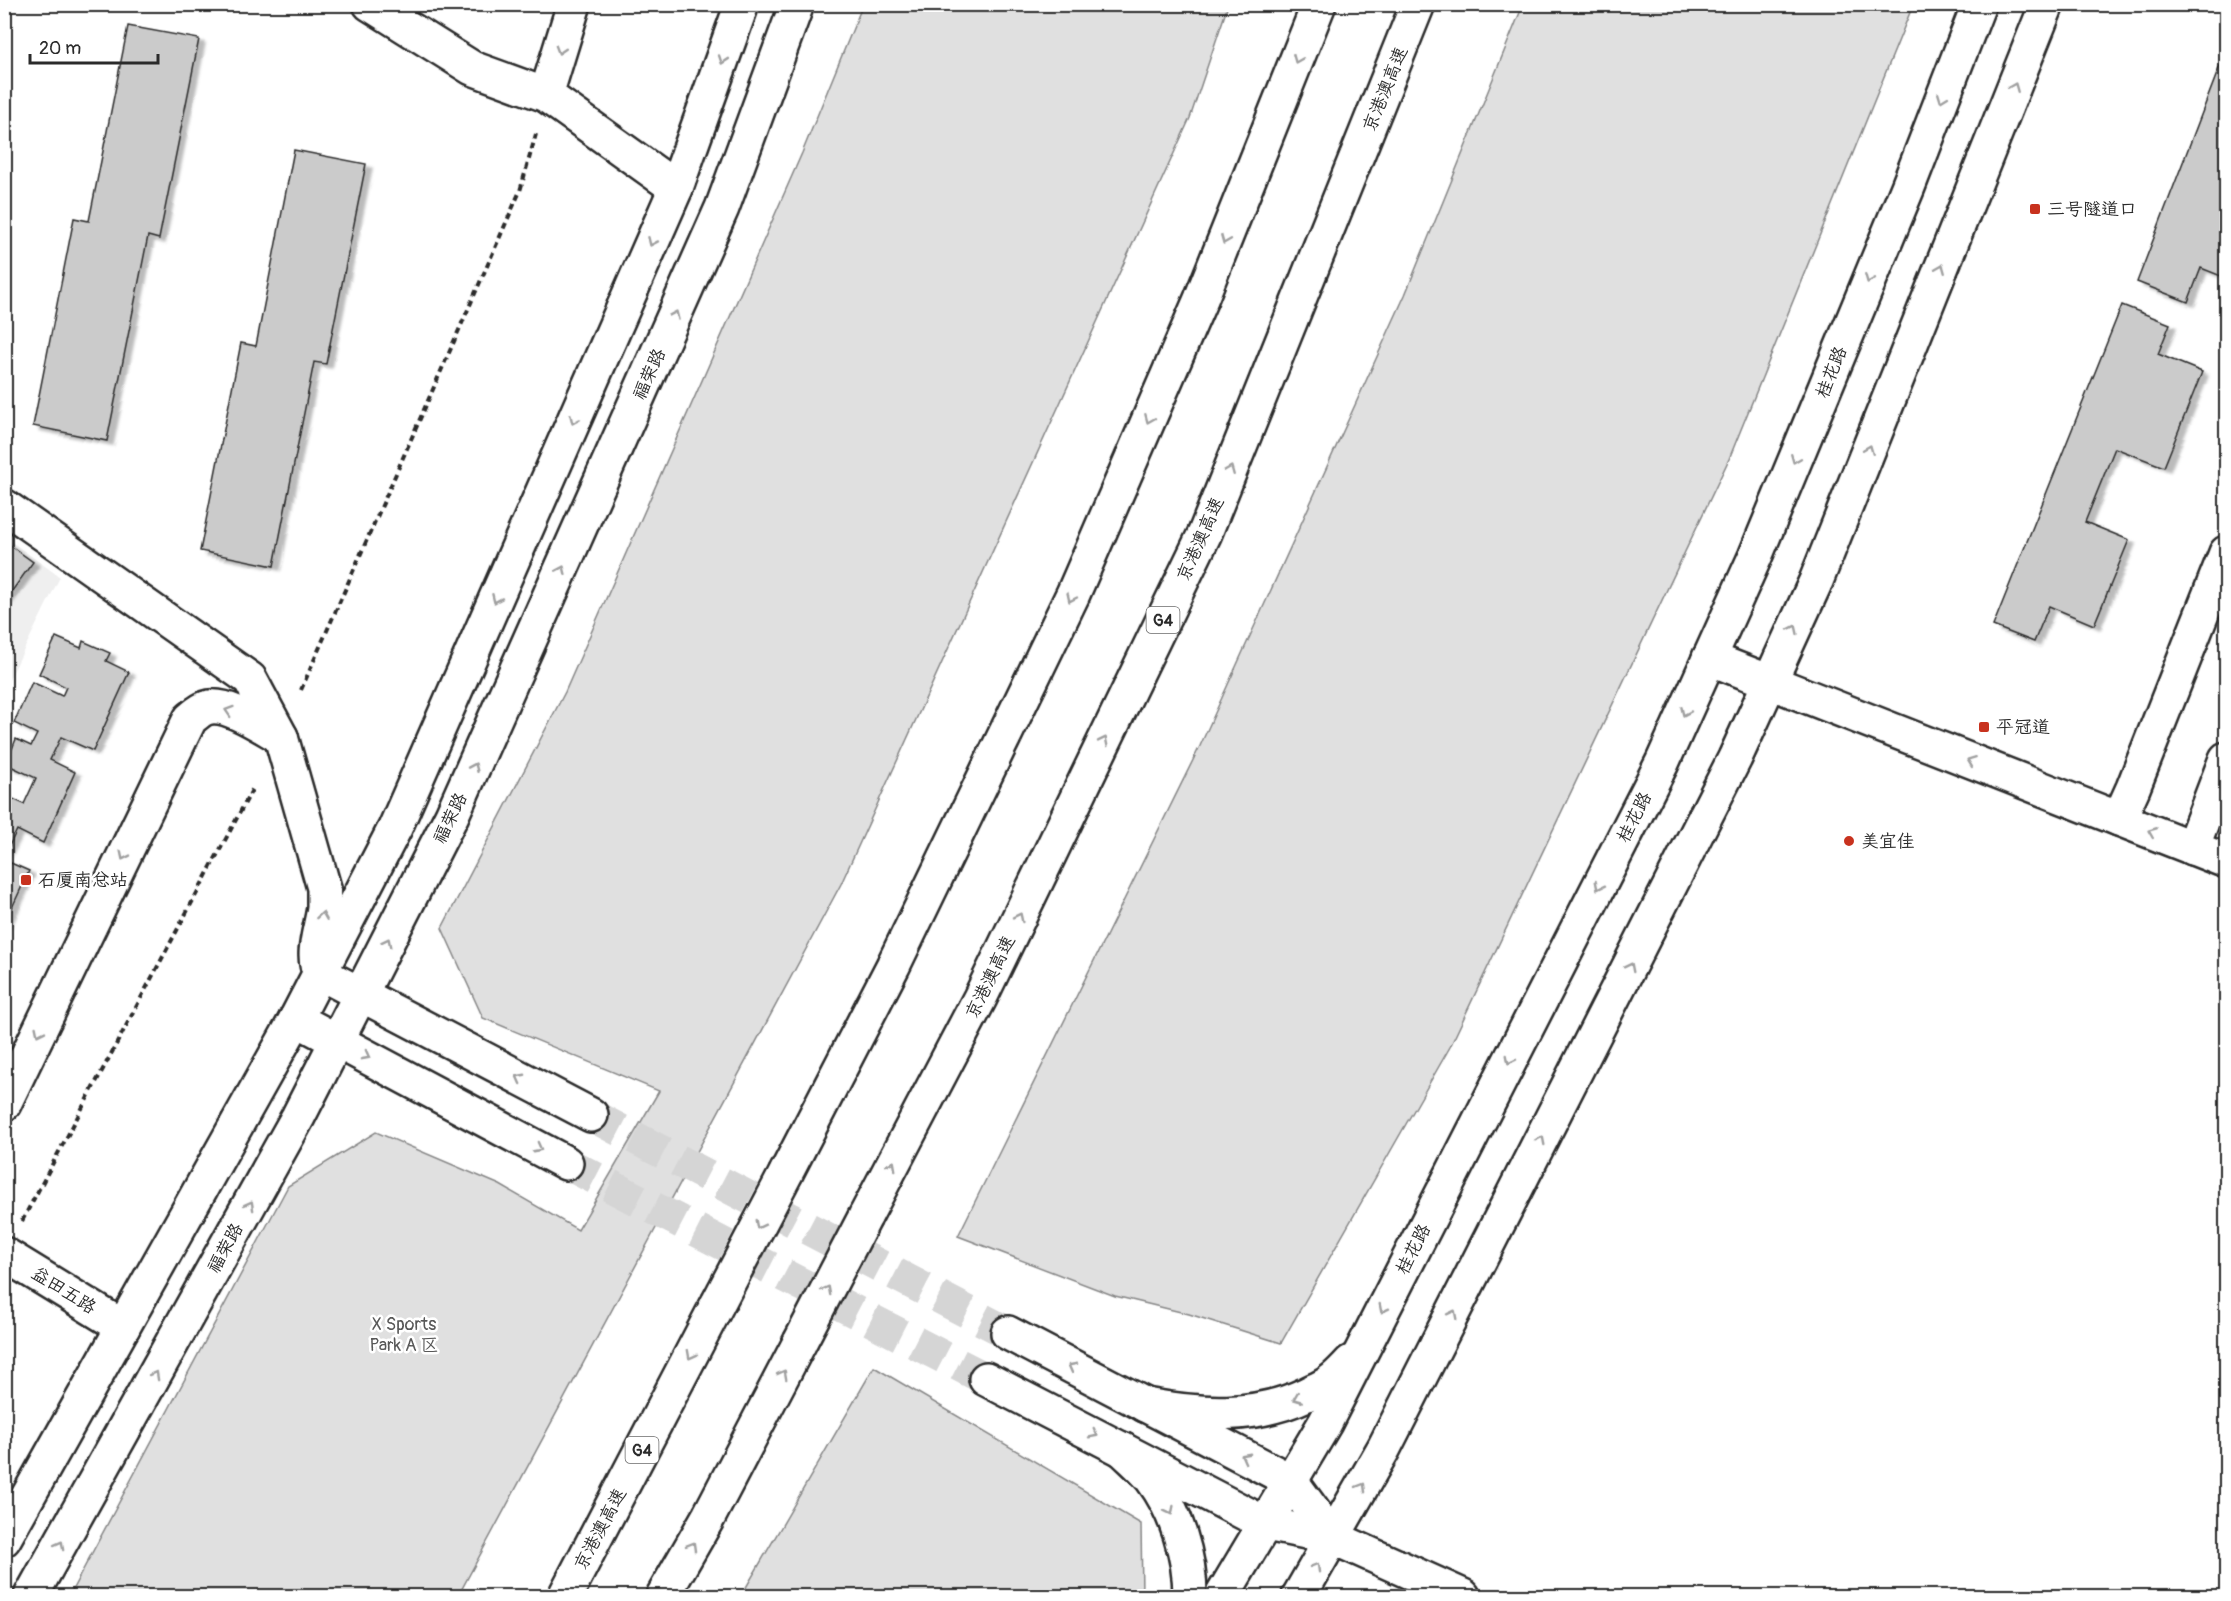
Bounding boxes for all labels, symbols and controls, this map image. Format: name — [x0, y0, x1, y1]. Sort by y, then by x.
scale bar — [30, 27, 158, 65]
text: 20 m — [39, 37, 81, 60]
street label: 京港澳高速 — [1358, 43, 1413, 135]
one-way arrow — [555, 44, 567, 55]
one-way arrow — [1292, 53, 1304, 64]
one-way arrow — [717, 54, 730, 65]
one-way arrow — [2007, 82, 2019, 93]
one-way arrow — [1937, 92, 1949, 103]
place label: 三号隧道口 — [2047, 198, 2137, 221]
marker: 三号隧道口 — [2028, 202, 2042, 216]
one-way arrow — [1220, 233, 1232, 244]
one-way arrow — [648, 235, 660, 246]
one-way arrow — [1934, 263, 1946, 274]
one-way arrow — [1864, 273, 1876, 284]
one-way arrow — [668, 310, 680, 321]
street label: 桂花路 — [1811, 343, 1852, 402]
street label: 福荣路 — [628, 345, 671, 404]
one-way arrow — [1144, 413, 1156, 424]
one-way arrow — [570, 414, 582, 425]
one-way arrow — [1862, 444, 1874, 455]
one-way arrow — [1790, 453, 1802, 464]
one-way arrow — [1223, 465, 1236, 475]
street label: 京港澳高速 — [1172, 493, 1229, 585]
one-way arrow — [554, 566, 566, 577]
one-way arrow — [1066, 591, 1078, 602]
one-way arrow — [491, 592, 503, 603]
road number: G4 — [1146, 607, 1180, 633]
one-way arrow — [1786, 625, 1798, 636]
one-way arrow — [1680, 705, 1692, 716]
one-way arrow — [224, 706, 234, 718]
place label: 平冠道 — [1996, 716, 2050, 739]
marker: 平冠道 — [1977, 720, 1991, 734]
one-way arrow — [1097, 737, 1108, 748]
one-way arrow — [1966, 756, 1977, 768]
one-way arrow — [466, 763, 478, 774]
street label: 桂花路 — [1612, 788, 1657, 847]
street label: 福荣路 — [428, 789, 473, 848]
one-way arrow — [2148, 827, 2159, 839]
place label: 美宜佳 — [1861, 830, 1915, 853]
marker: 美宜佳 — [1842, 834, 1856, 848]
one-way arrow — [119, 850, 131, 861]
place label: 石厦南总站 — [38, 869, 128, 892]
marker: 石厦南总站 — [19, 873, 33, 887]
one-way arrow — [1594, 880, 1606, 891]
one-way arrow — [316, 911, 328, 920]
one-way arrow — [1012, 912, 1024, 923]
street label: 京港澳高速 — [960, 932, 1021, 1023]
one-way arrow — [380, 938, 391, 948]
one-way arrow — [1622, 962, 1634, 973]
one-way arrow — [35, 1025, 47, 1036]
one-way arrow — [360, 1049, 370, 1060]
one-way arrow — [1506, 1054, 1517, 1064]
one-way arrow — [516, 1074, 526, 1085]
one-way arrow — [1534, 1136, 1545, 1147]
one-way arrow — [531, 1141, 542, 1152]
one-way arrow — [885, 1161, 896, 1172]
one-way arrow — [242, 1201, 254, 1211]
street label: 福荣路 — [202, 1219, 249, 1277]
one-way arrow — [755, 1219, 766, 1229]
street label: 桂花路 — [1391, 1220, 1436, 1279]
street label: 益田五路 — [27, 1262, 100, 1319]
one-way arrow — [820, 1286, 831, 1296]
one-way arrow — [1379, 1302, 1390, 1313]
one-way arrow — [1445, 1310, 1457, 1321]
park label: X Sports Park A 区 — [369, 1313, 439, 1357]
one-way arrow — [687, 1348, 698, 1359]
one-way arrow — [1068, 1363, 1079, 1374]
one-way arrow — [776, 1369, 787, 1380]
one-way arrow — [148, 1371, 159, 1381]
one-way arrow — [1292, 1391, 1303, 1403]
one-way arrow — [1088, 1427, 1099, 1439]
road number: G4 — [626, 1437, 658, 1463]
one-way arrow — [1241, 1453, 1251, 1464]
one-way arrow — [1355, 1483, 1366, 1493]
street label: 京港澳高速 — [569, 1484, 632, 1574]
one-way arrow — [1163, 1505, 1175, 1516]
one-way arrow — [53, 1541, 64, 1552]
one-way arrow — [685, 1542, 696, 1552]
one-way arrow — [1308, 1563, 1320, 1573]

